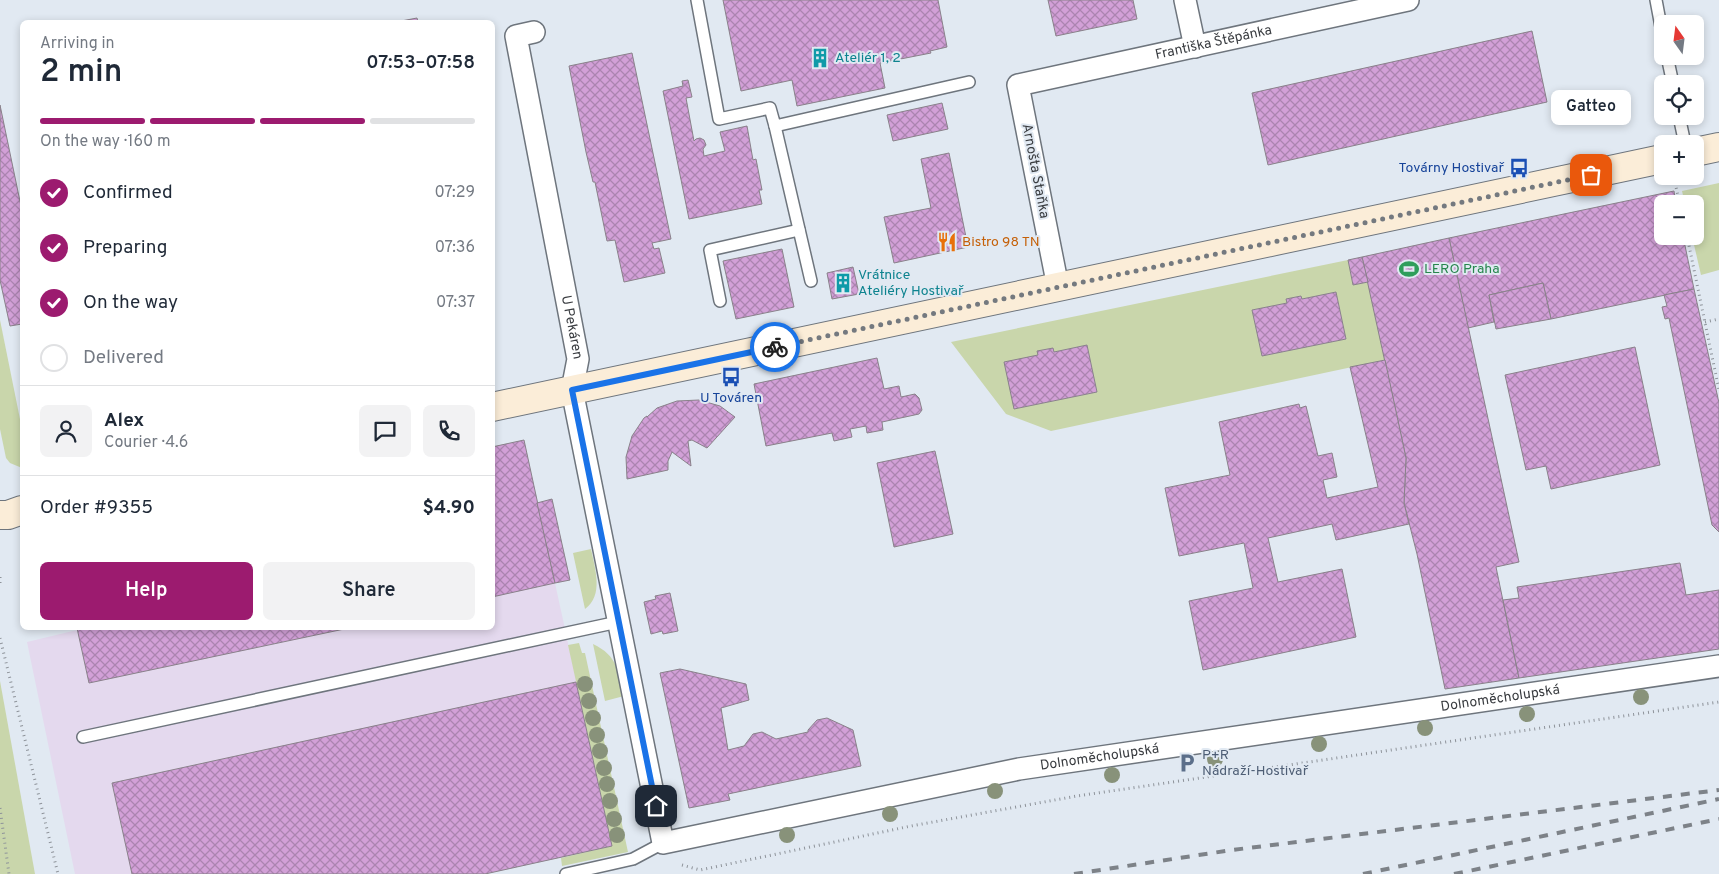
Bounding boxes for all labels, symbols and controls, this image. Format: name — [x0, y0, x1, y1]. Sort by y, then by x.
north arrow — [1654, 15, 1704, 65]
map controls — [1654, 15, 1704, 245]
street label: Františka Štěpánka — [1154, 21, 1273, 63]
text: Arriving in — [40, 34, 115, 54]
building icon: Ateliér 1, 2 — [809, 47, 831, 69]
place label: Ateliér 1, 2 — [835, 50, 901, 67]
text: 07:53–07:58 — [366, 51, 475, 75]
text: 2 min — [40, 53, 122, 93]
button: locate — [1654, 75, 1704, 125]
callout: Gatteo — [1551, 90, 1631, 125]
text: Gatteo — [1566, 97, 1616, 117]
street label: Arnošta Staňka — [1017, 122, 1053, 220]
text: On the way · 160 m — [40, 132, 171, 152]
button: + — [1654, 135, 1704, 185]
pin — [1570, 154, 1612, 196]
bus stop icon: Továrny Hostivař — [1508, 157, 1530, 179]
place label: Továrny Hostivař — [1399, 160, 1505, 177]
icon: bag — [1577, 161, 1605, 189]
icon: check — [40, 179, 68, 207]
text: Confirmed — [83, 181, 173, 205]
text: 07:29 — [435, 183, 475, 203]
button: − — [1654, 195, 1704, 245]
restaurant icon: Bistro 98 TN — [936, 231, 958, 253]
icon: check — [40, 234, 68, 262]
place label: Bistro 98 TN — [962, 234, 1040, 251]
text: Preparing — [83, 236, 167, 260]
text: 07:36 — [435, 238, 475, 258]
sports icon: LERO Praha — [1398, 258, 1420, 280]
place label: LERO Praha — [1424, 261, 1500, 278]
place label: Vrátnice Ateliéry Hostivař — [858, 267, 964, 300]
building icon: Vrátnice Ateliéry Hostivař — [832, 272, 854, 294]
icon: check — [40, 289, 68, 317]
text: On the way — [83, 291, 178, 315]
text: 07:37 — [436, 293, 475, 313]
street label: U Pekáren — [557, 294, 586, 361]
courier — [750, 322, 800, 372]
icon: bike — [761, 333, 789, 361]
text: Delivered — [83, 346, 164, 370]
bus stop icon: U Továren — [720, 366, 742, 388]
place label: U Továren — [700, 390, 762, 407]
button: person — [40, 405, 92, 457]
button: chat — [359, 405, 411, 457]
button: phone — [423, 405, 475, 457]
text: Alex — [104, 409, 144, 433]
text: Courier · 4.6 — [104, 433, 188, 453]
text: Order #9355 — [40, 496, 153, 520]
text: $4.90 — [423, 496, 475, 520]
button: Help — [40, 562, 253, 620]
button: Share — [263, 562, 475, 620]
street label: Dolnoměcholupská — [1440, 681, 1561, 715]
street label: Dolnoměcholupská — [1039, 740, 1160, 774]
place label: P+R Nádraží-Hostivař — [1202, 747, 1309, 780]
parking icon: P+R Nádraží-Hostivař — [1176, 752, 1198, 774]
pin — [635, 785, 677, 827]
icon: home — [642, 792, 670, 820]

